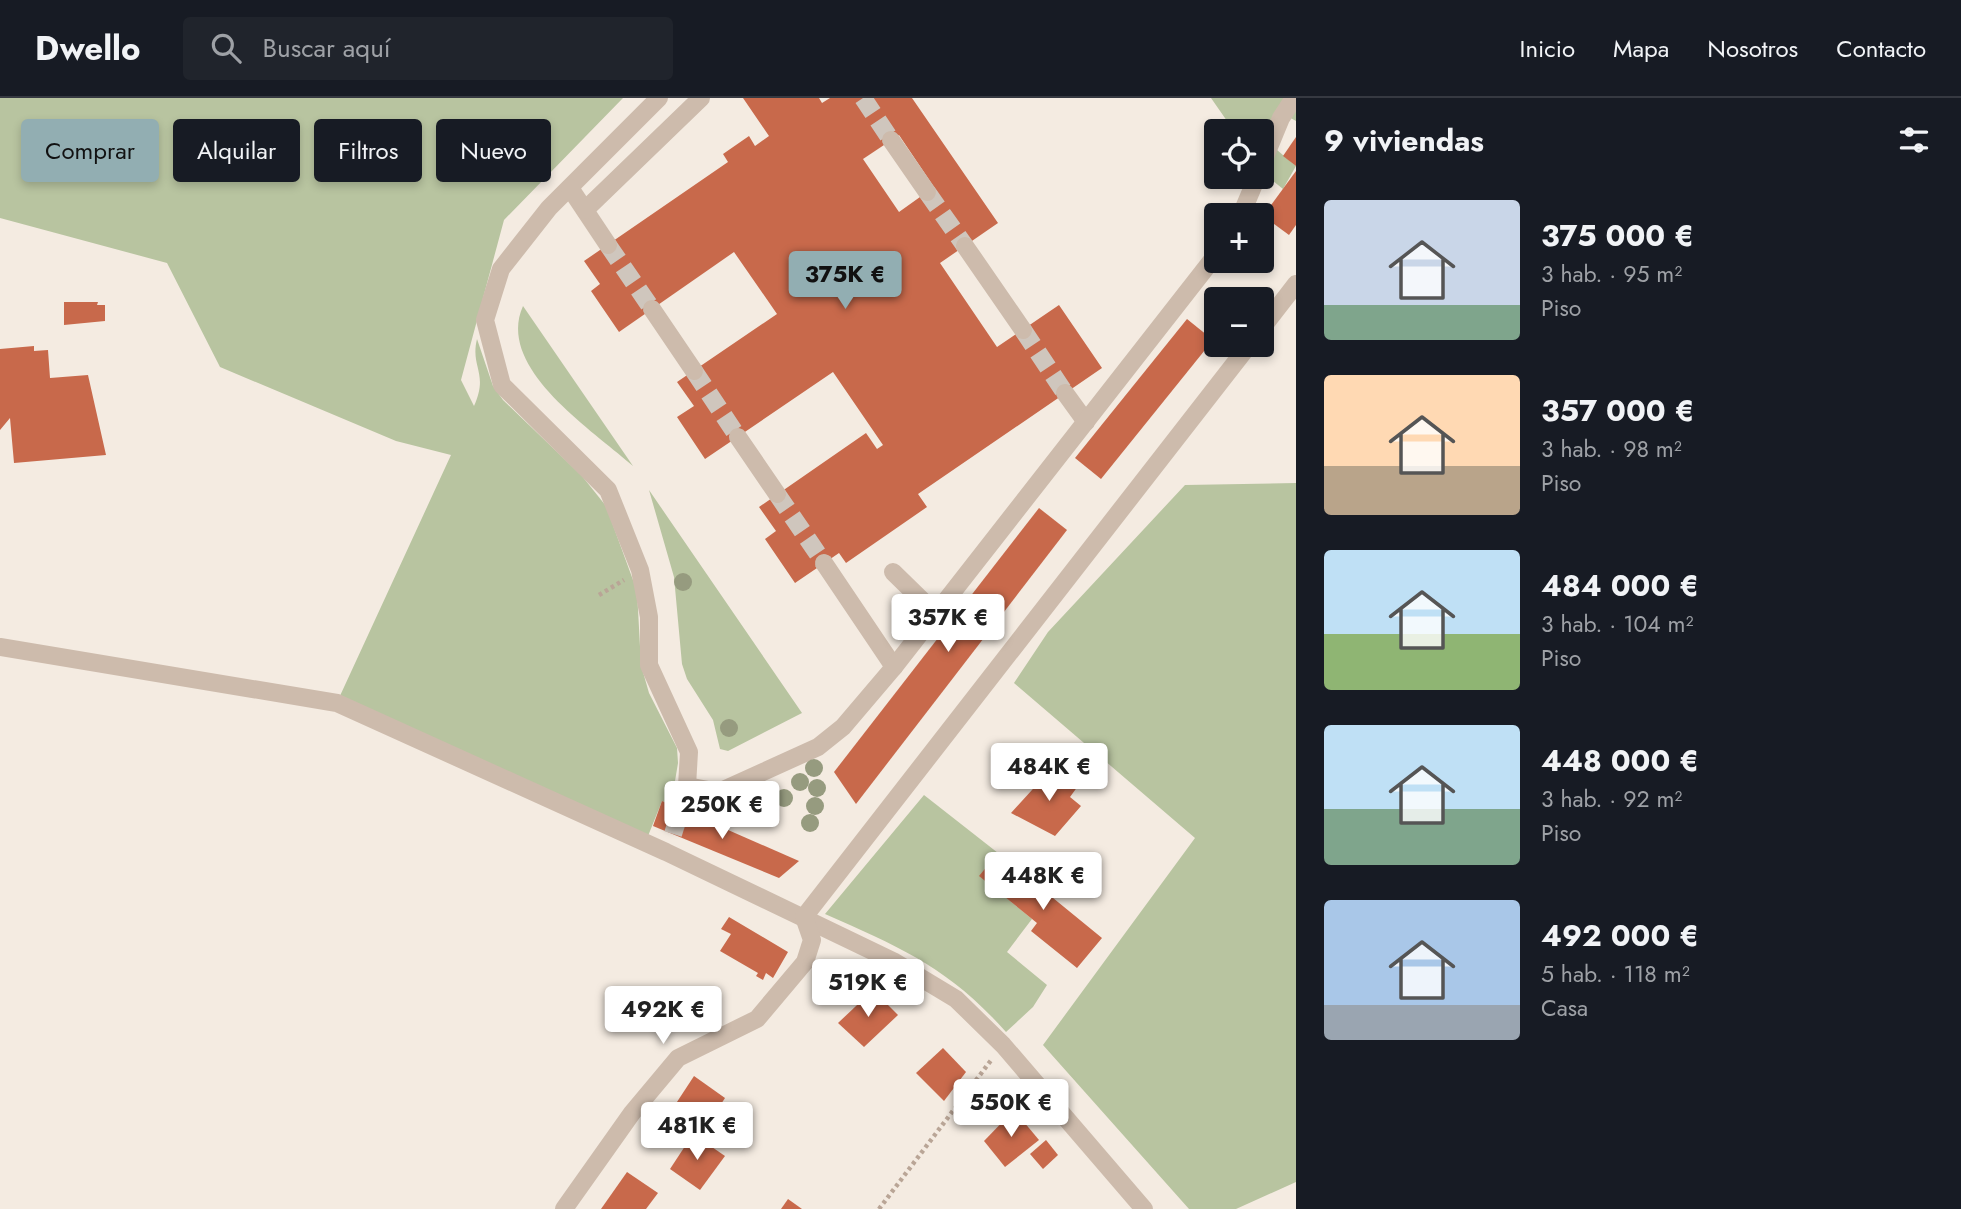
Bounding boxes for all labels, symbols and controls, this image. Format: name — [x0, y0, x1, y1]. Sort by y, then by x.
search box — [183, 17, 673, 80]
text: Dwello — [35, 25, 141, 72]
icon: search — [207, 29, 245, 67]
text: Buscar aquí — [263, 29, 391, 67]
text: Inicio — [1520, 31, 1575, 66]
text: Mapa — [1613, 31, 1669, 66]
text: Nosotros — [1707, 31, 1798, 66]
text: Contacto — [1836, 31, 1926, 66]
chip: Comprar — [21, 119, 159, 182]
chip: Alquilar — [173, 119, 300, 182]
chip: Filtros — [314, 119, 422, 182]
chip: Nuevo — [436, 119, 551, 182]
map controls — [1204, 119, 1274, 357]
button: locate — [1204, 119, 1274, 189]
text: 9 viviendas — [1324, 119, 1484, 162]
icon: filters — [1895, 121, 1933, 159]
button: + — [1204, 203, 1274, 273]
text: 375 000 € — [1541, 214, 1694, 257]
icon: home — [1380, 228, 1464, 312]
pin: 375K € — [788, 252, 902, 311]
text: 375K € — [805, 257, 885, 291]
text: 3 hab. · 95 m² — [1541, 257, 1682, 291]
button: − — [1204, 287, 1274, 357]
text: Piso — [1541, 291, 1581, 325]
text: 357 000 € — [1541, 389, 1694, 432]
icon: home — [1380, 403, 1464, 487]
text: 3 hab. · 98 m² — [1541, 432, 1682, 466]
text: Piso — [1541, 466, 1581, 500]
text: 484 000 € — [1541, 564, 1699, 607]
icon: home — [1380, 578, 1464, 662]
pin: 357K € — [891, 594, 1005, 654]
text: 357K € — [907, 600, 989, 634]
text: 3 hab. · 104 m² — [1541, 607, 1694, 641]
text: Piso — [1541, 641, 1581, 675]
text: 448 000 € — [1541, 739, 1699, 782]
pin: 484K € — [992, 744, 1106, 803]
text: 484K € — [1007, 749, 1091, 783]
icon: home — [1380, 753, 1464, 837]
pin: 250K € — [665, 782, 779, 841]
text: 3 hab. · 92 m² — [1541, 782, 1682, 816]
text: 250K € — [680, 787, 764, 821]
text: Piso — [1541, 816, 1581, 850]
pin: 448K € — [986, 852, 1100, 912]
text: 448K € — [1001, 858, 1085, 892]
text: 492 000 € — [1541, 914, 1699, 957]
icon: home — [1380, 928, 1464, 1012]
text: 5 hab. · 118 m² — [1541, 957, 1690, 991]
pin: 519K € — [811, 960, 925, 1019]
text: 519K € — [828, 965, 908, 999]
pin: 492K € — [606, 986, 720, 1046]
text: Casa — [1541, 991, 1588, 1025]
text: 492K € — [621, 992, 705, 1026]
pin: 550K € — [954, 1080, 1068, 1139]
text: 550K € — [970, 1085, 1052, 1119]
pin: 481K € — [640, 1102, 754, 1162]
text: 481K € — [657, 1108, 737, 1142]

